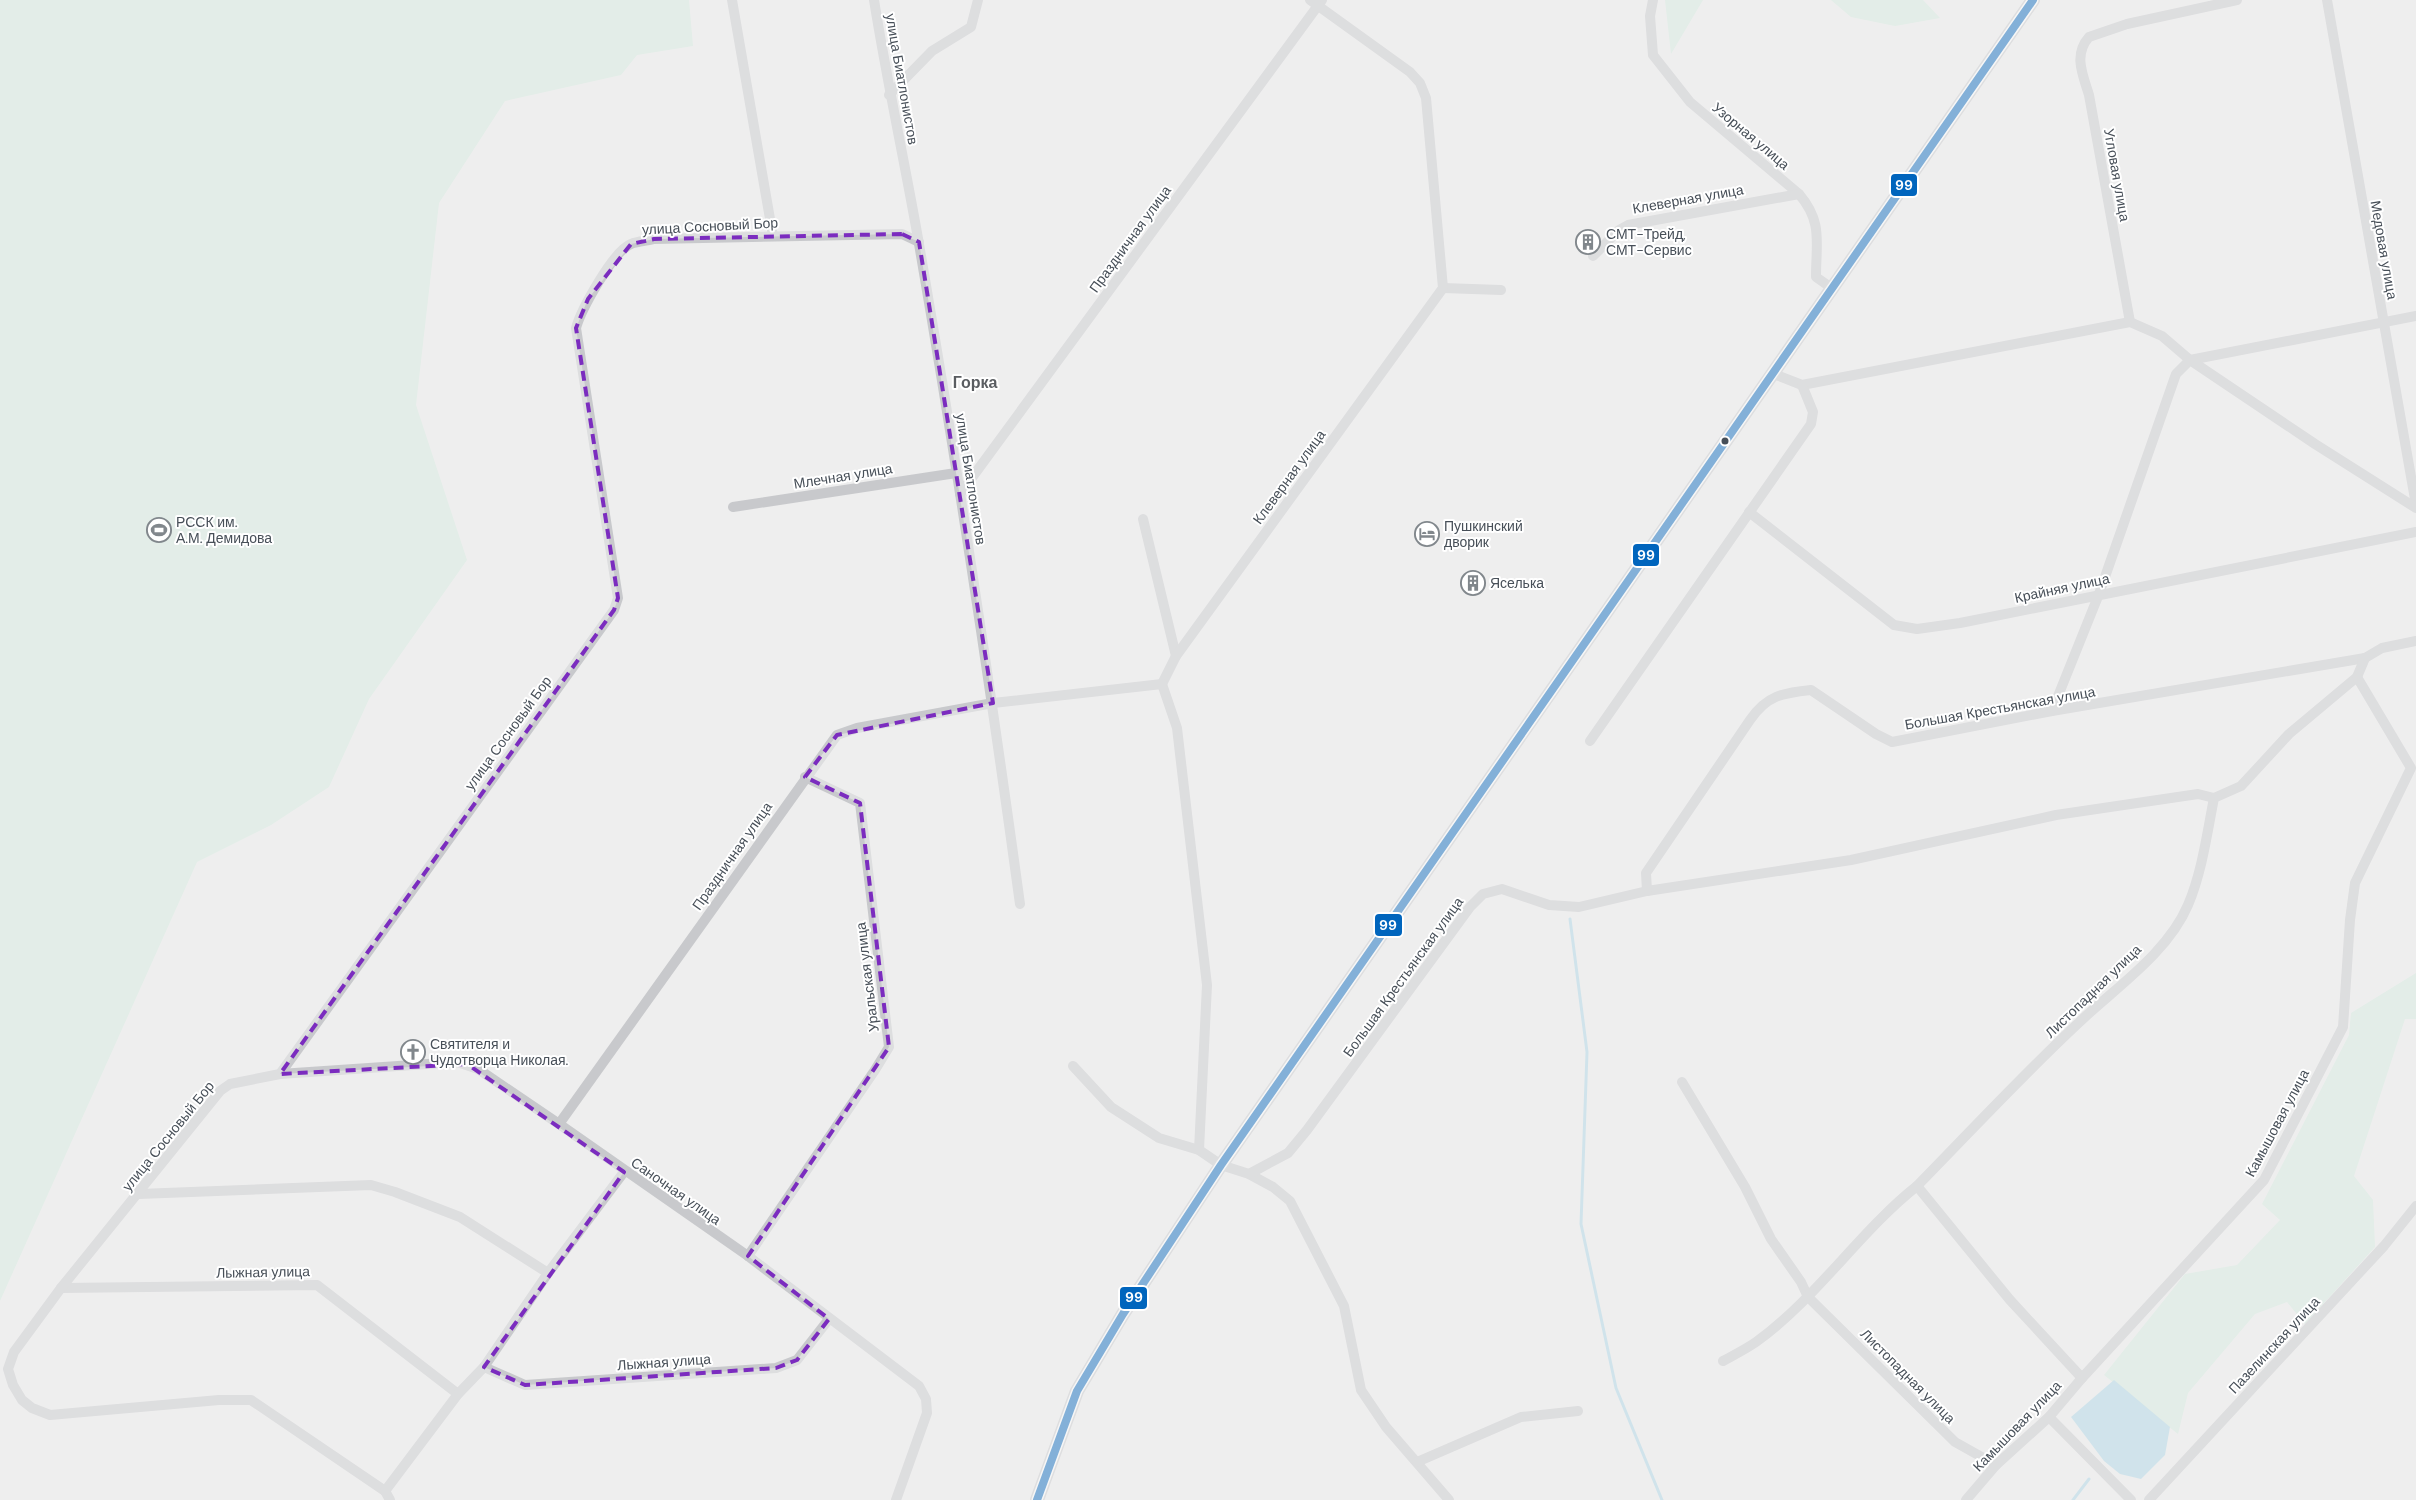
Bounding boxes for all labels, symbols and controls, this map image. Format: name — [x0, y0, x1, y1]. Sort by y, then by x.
street label: улица Биатлонистов — [882, 12, 922, 146]
street label: Узорная улица — [1709, 98, 1793, 174]
street label: Угловая улица — [2100, 127, 2134, 223]
line badge: 99 — [1890, 173, 1918, 197]
text: 99 — [1895, 176, 1913, 194]
street label: Клеверная улица — [1631, 180, 1745, 218]
street label: Праздничная улица — [1085, 182, 1175, 296]
street label: Медовая улица — [2366, 199, 2402, 301]
street label: улица Сосновый Бор — [641, 213, 779, 239]
place label: СМТ-Трейд, СМТ-Сервис — [1606, 225, 1692, 259]
building icon: СМТ-Трейд, СМТ-Сервис — [1575, 229, 1601, 255]
district label: Горка — [953, 372, 997, 393]
street label: улица Биатлонистов — [952, 412, 990, 546]
street label: Клеверная улица — [1249, 426, 1329, 528]
unlabelled marker — [1720, 436, 1730, 446]
street label: Млечная улица — [792, 459, 894, 493]
place label: РССК им. А.М. Демидова — [176, 513, 272, 547]
sports icon: РССК им. А.М. Демидова — [146, 517, 172, 543]
place label: Пушкинский дворик — [1444, 517, 1523, 551]
hotel icon: Пушкинский дворик — [1414, 521, 1440, 547]
line badge: 99 — [1632, 543, 1660, 567]
text: 99 — [1637, 546, 1655, 564]
street label: Крайняя улица — [2013, 569, 2111, 607]
building icon: Яселька — [1460, 570, 1486, 596]
place label: Яселька — [1490, 574, 1544, 592]
street label: улица Сосновый Бор — [461, 672, 555, 793]
street label: Большая Крестьянская улица — [1903, 682, 2097, 734]
street label: Праздничная улица — [688, 798, 776, 914]
street label: Большая Крестьянская улица — [1339, 893, 1467, 1060]
line badge: 99 — [1374, 913, 1403, 937]
text: 99 — [1379, 916, 1397, 934]
street label: Уральская улица — [851, 921, 883, 1033]
street label: Листопадная улица — [2041, 940, 2145, 1042]
place label: Святителя и Чудотворца Николая. — [430, 1035, 569, 1069]
church icon: Святителя и Чудотворца Николая. — [400, 1039, 426, 1065]
street label: Камышовая улица — [2241, 1066, 2313, 1180]
street label: улица Сосновый Бор — [118, 1077, 218, 1195]
street label: Саночная улица — [627, 1153, 725, 1229]
street label: Лыжная улица — [216, 1262, 310, 1282]
line badge: 99 — [1119, 1286, 1148, 1310]
text: 99 — [1125, 1288, 1143, 1306]
street label: Пазелинская улица — [2224, 1293, 2324, 1397]
street label: Листопадная улица — [1857, 1325, 1959, 1427]
street label: Лыжная улица — [617, 1350, 712, 1374]
street label: Камышовая улица — [1969, 1377, 2065, 1475]

